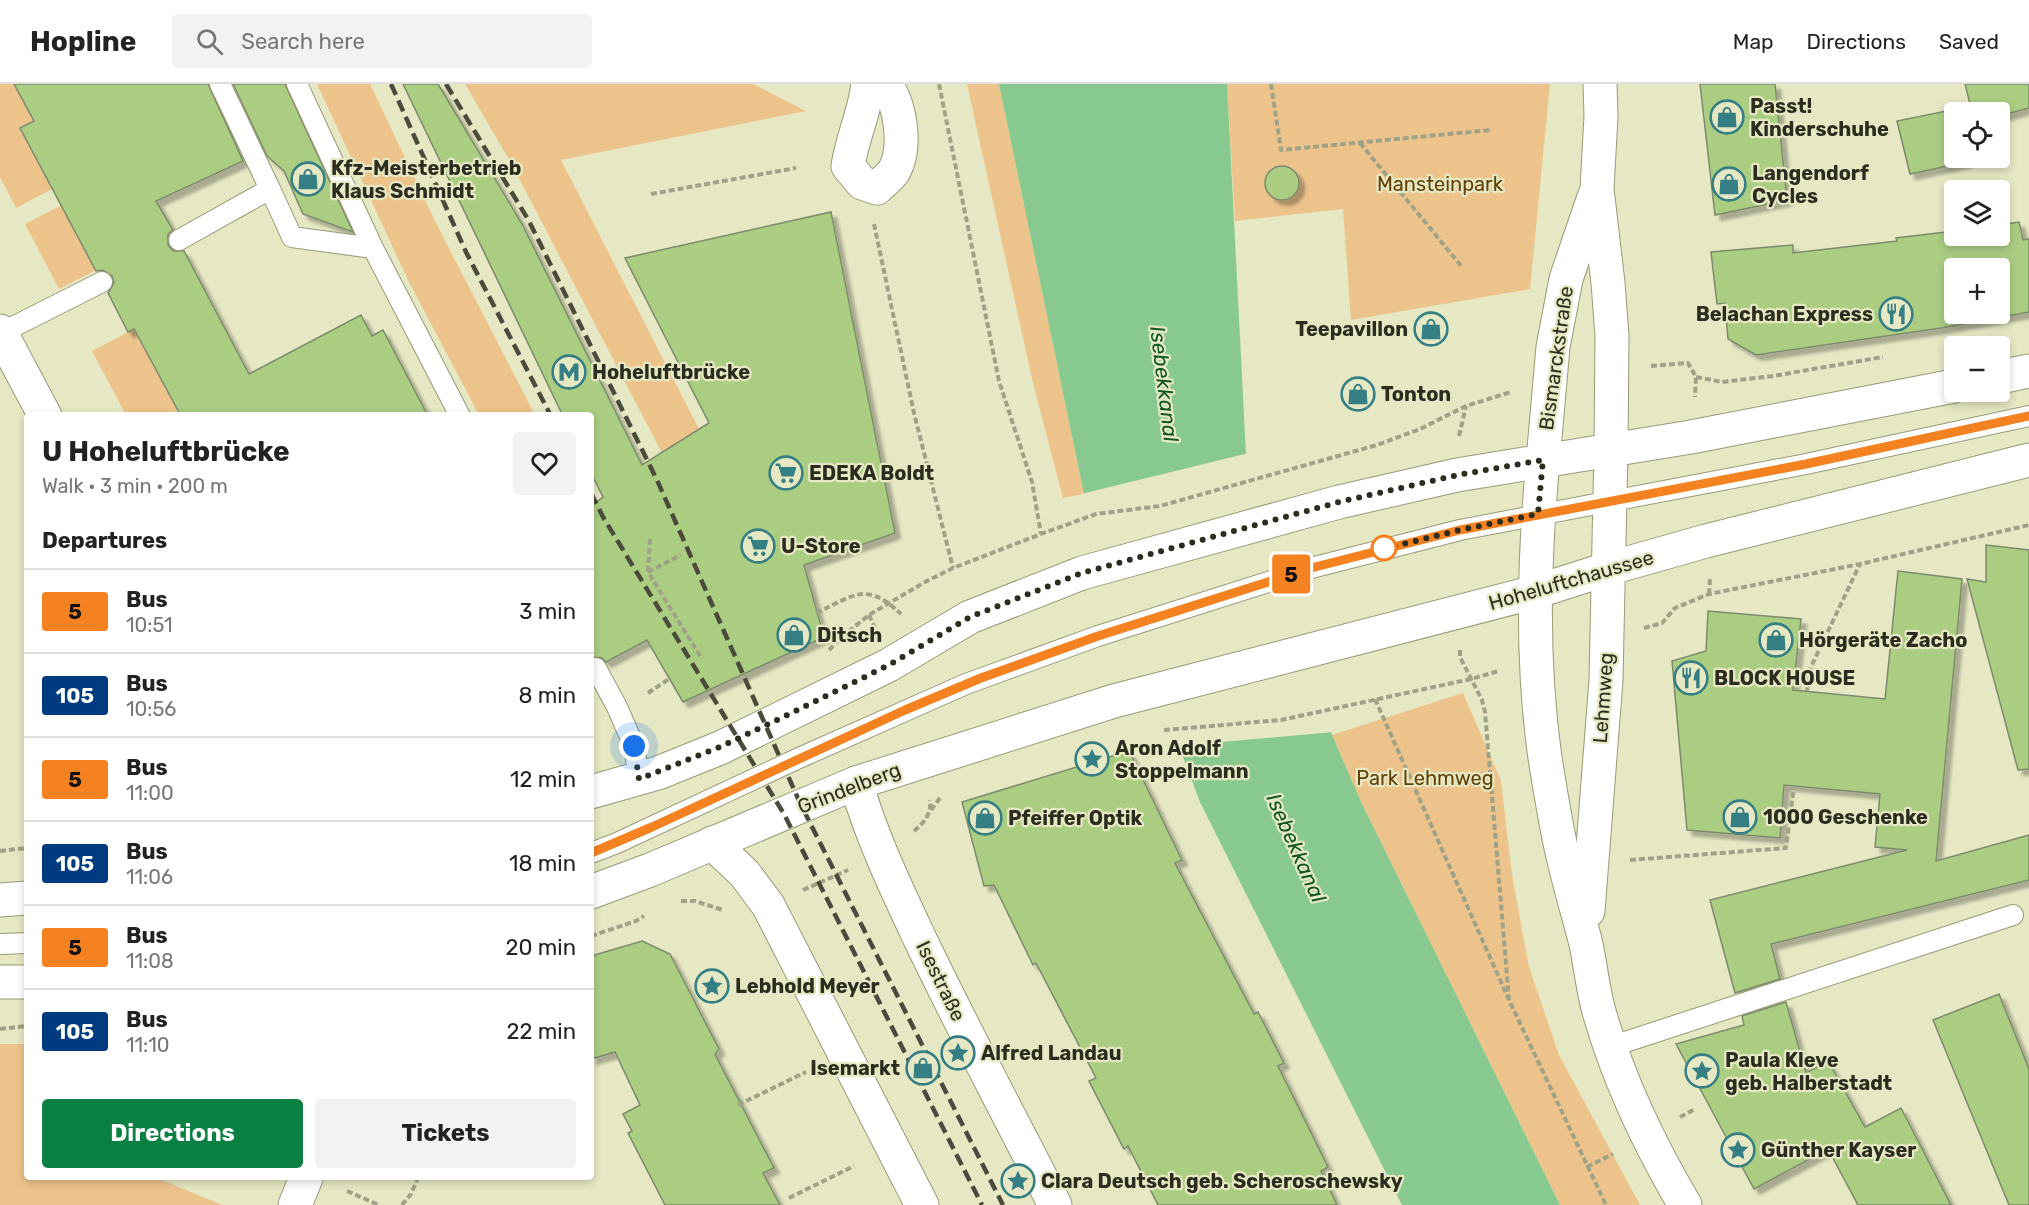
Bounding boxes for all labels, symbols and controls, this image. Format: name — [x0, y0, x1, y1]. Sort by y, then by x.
search box — [172, 14, 592, 68]
text: Hopline — [30, 25, 136, 58]
icon: search — [193, 25, 226, 58]
text: Search here — [241, 28, 365, 55]
text: Map — [1733, 29, 1774, 54]
text: Directions — [1807, 29, 1906, 54]
text: Saved — [1939, 29, 1999, 54]
place label: Passt! Kinderschuhe — [1750, 94, 1889, 141]
shop icon: Passt! Kinderschuhe — [1709, 99, 1745, 135]
map controls — [1944, 102, 2010, 402]
button: locate — [1944, 102, 2010, 168]
place label: Kfz-Meisterbetrieb Klaus Schmidt — [331, 156, 521, 203]
shop icon: Kfz-Meisterbetrieb Klaus Schmidt — [290, 161, 326, 197]
place label: Langendorf Cycles — [1752, 161, 1869, 208]
shop icon: Langendorf Cycles — [1711, 166, 1747, 202]
park label: Mansteinpark — [1377, 172, 1504, 196]
button: layers — [1944, 180, 2010, 246]
button: + — [1944, 258, 2010, 324]
street label: Bismarckstraße — [1534, 284, 1578, 432]
restaurant icon: Belachan Express — [1878, 296, 1914, 332]
place label: Belachan Express — [1696, 302, 1873, 326]
shop icon: Teepavillon — [1413, 311, 1449, 347]
place label: Teepavillon — [1295, 317, 1408, 341]
water label: Isebekkanal — [1145, 325, 1184, 444]
button: − — [1944, 336, 2010, 402]
metro station icon: Hoheluftbrücke — [551, 354, 587, 390]
place label: Hoheluftbrücke — [592, 360, 750, 384]
shop icon: Tonton — [1340, 376, 1376, 412]
place label: Tonton — [1381, 382, 1451, 406]
button: heart — [513, 432, 576, 495]
text: U Hoheluftbrücke — [42, 435, 290, 468]
supermarket icon: EDEKA Boldt — [768, 455, 804, 491]
place label: EDEKA Boldt — [809, 461, 934, 485]
text: Walk · 3 min · 200 m — [42, 474, 228, 498]
text: Departures — [42, 527, 167, 554]
supermarket icon: U-Store — [740, 528, 776, 564]
place label: U-Store — [781, 534, 861, 558]
unlabelled marker — [1371, 535, 1397, 561]
street label: Hoheluftchaussee — [1486, 545, 1656, 615]
line badge: 5 — [1272, 554, 1310, 594]
text: 5 — [1284, 562, 1298, 587]
text: Bus — [126, 586, 168, 613]
text: 3 min — [519, 598, 576, 625]
text: 5 — [68, 599, 82, 624]
text: 10:51 — [126, 613, 173, 637]
shop icon: Ditsch — [776, 617, 812, 653]
shop icon: Hörgeräte Zacho — [1758, 622, 1794, 658]
place label: Ditsch — [817, 623, 882, 647]
place label: Hörgeräte Zacho — [1799, 628, 1968, 652]
street label: Lehmweg — [1588, 652, 1618, 744]
restaurant icon: BLOCK HOUSE — [1673, 660, 1709, 696]
place label: BLOCK HOUSE — [1714, 666, 1855, 690]
text: Bus — [126, 670, 168, 697]
text: 8 min — [518, 682, 576, 709]
text: 105 — [56, 683, 94, 708]
text: 10:56 — [126, 697, 176, 721]
your location — [619, 731, 649, 761]
place label: Aron Adolf Stoppelmann — [1115, 736, 1249, 783]
place icon: Aron Adolf Stoppelmann — [1074, 741, 1110, 777]
text: Bus — [126, 754, 168, 781]
street label: Grindelberg — [794, 757, 904, 819]
text: 12 min — [510, 766, 576, 793]
park label: Park Lehmweg — [1356, 766, 1494, 790]
text: 5 — [68, 767, 82, 792]
text: 11:00 — [126, 781, 174, 805]
water label: Isebekkanal — [1261, 789, 1332, 907]
shop icon: 1000 Geschenke — [1722, 799, 1758, 835]
shop icon: Pfeiffer Optik — [967, 800, 1003, 836]
place label: 1000 Geschenke — [1763, 805, 1928, 829]
place label: Pfeiffer Optik — [1008, 806, 1143, 830]
text: Bus — [126, 838, 168, 865]
text: 18 min — [509, 850, 576, 877]
text: 105 — [56, 851, 94, 876]
text: 11:06 — [126, 865, 173, 889]
text: Bus — [126, 922, 168, 949]
text: 20 min — [506, 934, 576, 961]
text: 5 — [68, 935, 82, 960]
street label: Isestraße — [911, 937, 971, 1025]
text: 11:08 — [126, 949, 174, 973]
place icon: Lebhold Meyer — [694, 968, 730, 1004]
place label: Lebhold Meyer — [735, 974, 880, 998]
text: Bus — [126, 1006, 168, 1033]
text: 22 min — [507, 1018, 576, 1045]
text: 105 — [56, 1019, 94, 1044]
text: 11:10 — [126, 1033, 170, 1057]
place icon: Alfred Landau — [940, 1035, 976, 1071]
place label: Alfred Landau — [981, 1041, 1122, 1065]
place label: Paula Kleve geb. Halberstadt — [1725, 1048, 1892, 1095]
shop icon: Isemarkt — [905, 1050, 941, 1086]
place icon: Paula Kleve geb. Halberstadt — [1684, 1053, 1720, 1089]
place label: Isemarkt — [810, 1056, 900, 1080]
button: Directions — [42, 1099, 303, 1168]
button: Tickets — [315, 1099, 576, 1168]
place icon: Günther Kayser — [1720, 1132, 1756, 1168]
place label: Günther Kayser — [1761, 1138, 1916, 1162]
place icon: Clara Deutsch geb. Scheroschewsky — [1000, 1163, 1036, 1199]
place label: Clara Deutsch geb. Scheroschewsky — [1041, 1169, 1403, 1193]

